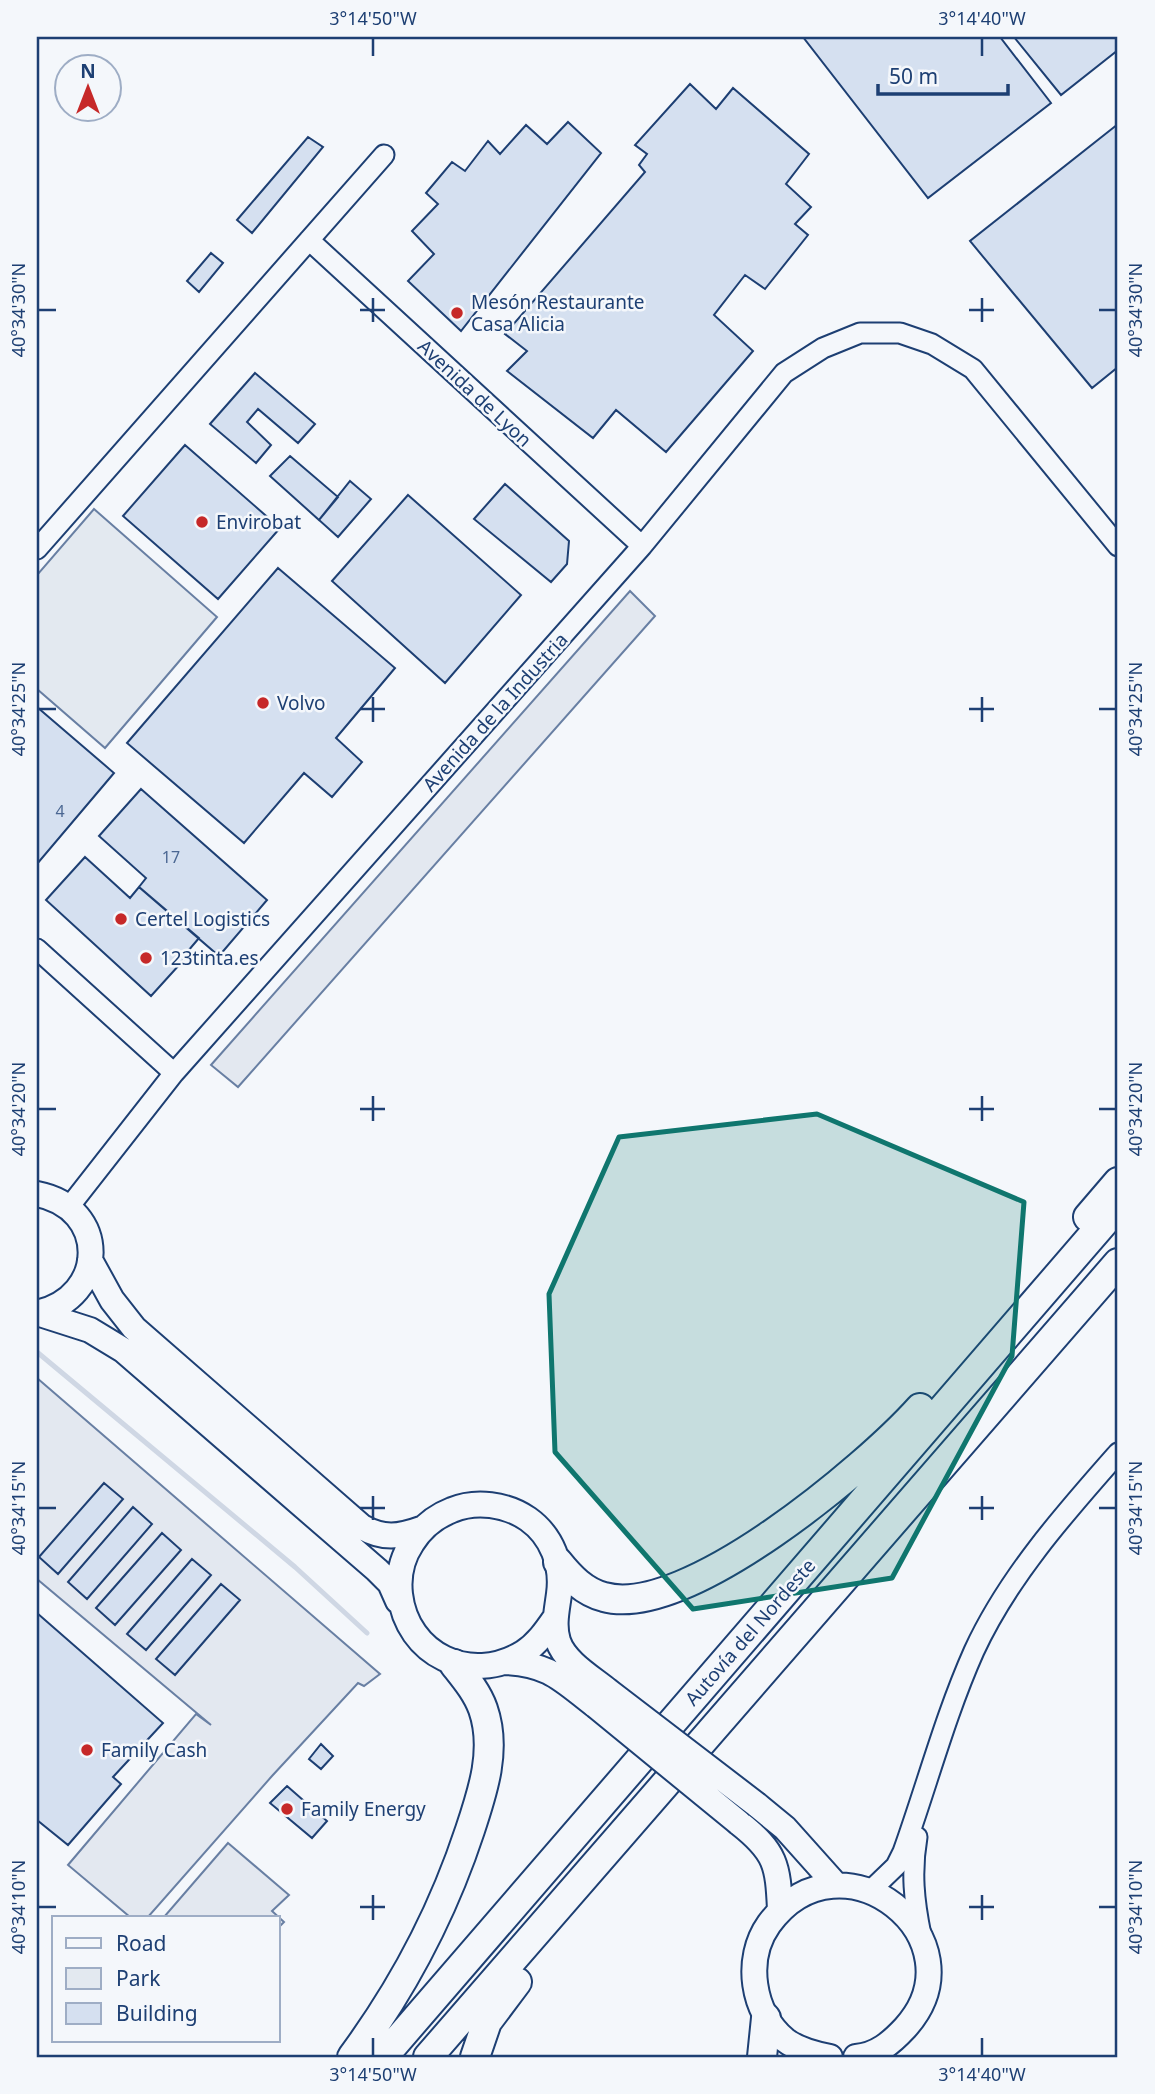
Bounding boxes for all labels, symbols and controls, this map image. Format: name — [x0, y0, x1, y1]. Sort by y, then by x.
text: 3°14'50"W — [329, 6, 417, 30]
text: 3°14'40"W — [938, 6, 1026, 30]
north arrow — [52, 52, 122, 122]
scale bar — [878, 52, 1008, 96]
text: N — [80, 58, 96, 84]
text: 50 m — [889, 62, 938, 90]
text: 40°34'30"N — [6, 263, 30, 357]
text: 40°34'30"N — [1123, 263, 1147, 357]
place label: Mesón Restaurante Casa Alicia — [471, 289, 645, 337]
marker: Mesón Restaurante Casa Alicia — [449, 305, 465, 321]
street label: Avenida de Lyon — [412, 333, 538, 453]
place label: Envirobat — [216, 509, 301, 535]
marker: Envirobat — [194, 514, 210, 530]
street label: Avenida de la Industria — [417, 627, 573, 797]
text: 40°34'25"N — [6, 662, 30, 756]
text: 40°34'25"N — [1123, 662, 1147, 756]
place label: Volvo — [277, 690, 326, 716]
marker: Volvo — [255, 695, 271, 711]
house number: 4 — [55, 800, 65, 822]
house number: 17 — [162, 846, 180, 868]
place label: Certel Logistics — [135, 906, 270, 932]
marker: Certel Logistics — [113, 911, 129, 927]
place label: 123tinta.es — [160, 945, 259, 971]
marker: 123tinta.es — [138, 950, 154, 966]
text: 40°34'20"N — [6, 1062, 30, 1156]
text: 40°34'20"N — [1123, 1062, 1147, 1156]
text: 40°34'15"N — [6, 1461, 30, 1555]
text: 40°34'15"N — [1123, 1461, 1147, 1555]
street label: Autovía del Nordeste — [679, 1553, 821, 1711]
place label: Family Cash — [101, 1737, 207, 1763]
marker: Family Cash — [79, 1742, 95, 1758]
place label: Family Energy — [301, 1796, 426, 1822]
marker: Family Energy — [279, 1801, 295, 1817]
text: 40°34'10"N — [6, 1860, 30, 1954]
text: 40°34'10"N — [1123, 1860, 1147, 1954]
legend — [52, 1916, 280, 2042]
text: Road — [116, 1929, 166, 1957]
text: Park — [116, 1964, 161, 1992]
text: Building — [116, 1999, 198, 2027]
text: 3°14'50"W — [329, 2062, 417, 2086]
text: 3°14'40"W — [938, 2062, 1026, 2086]

